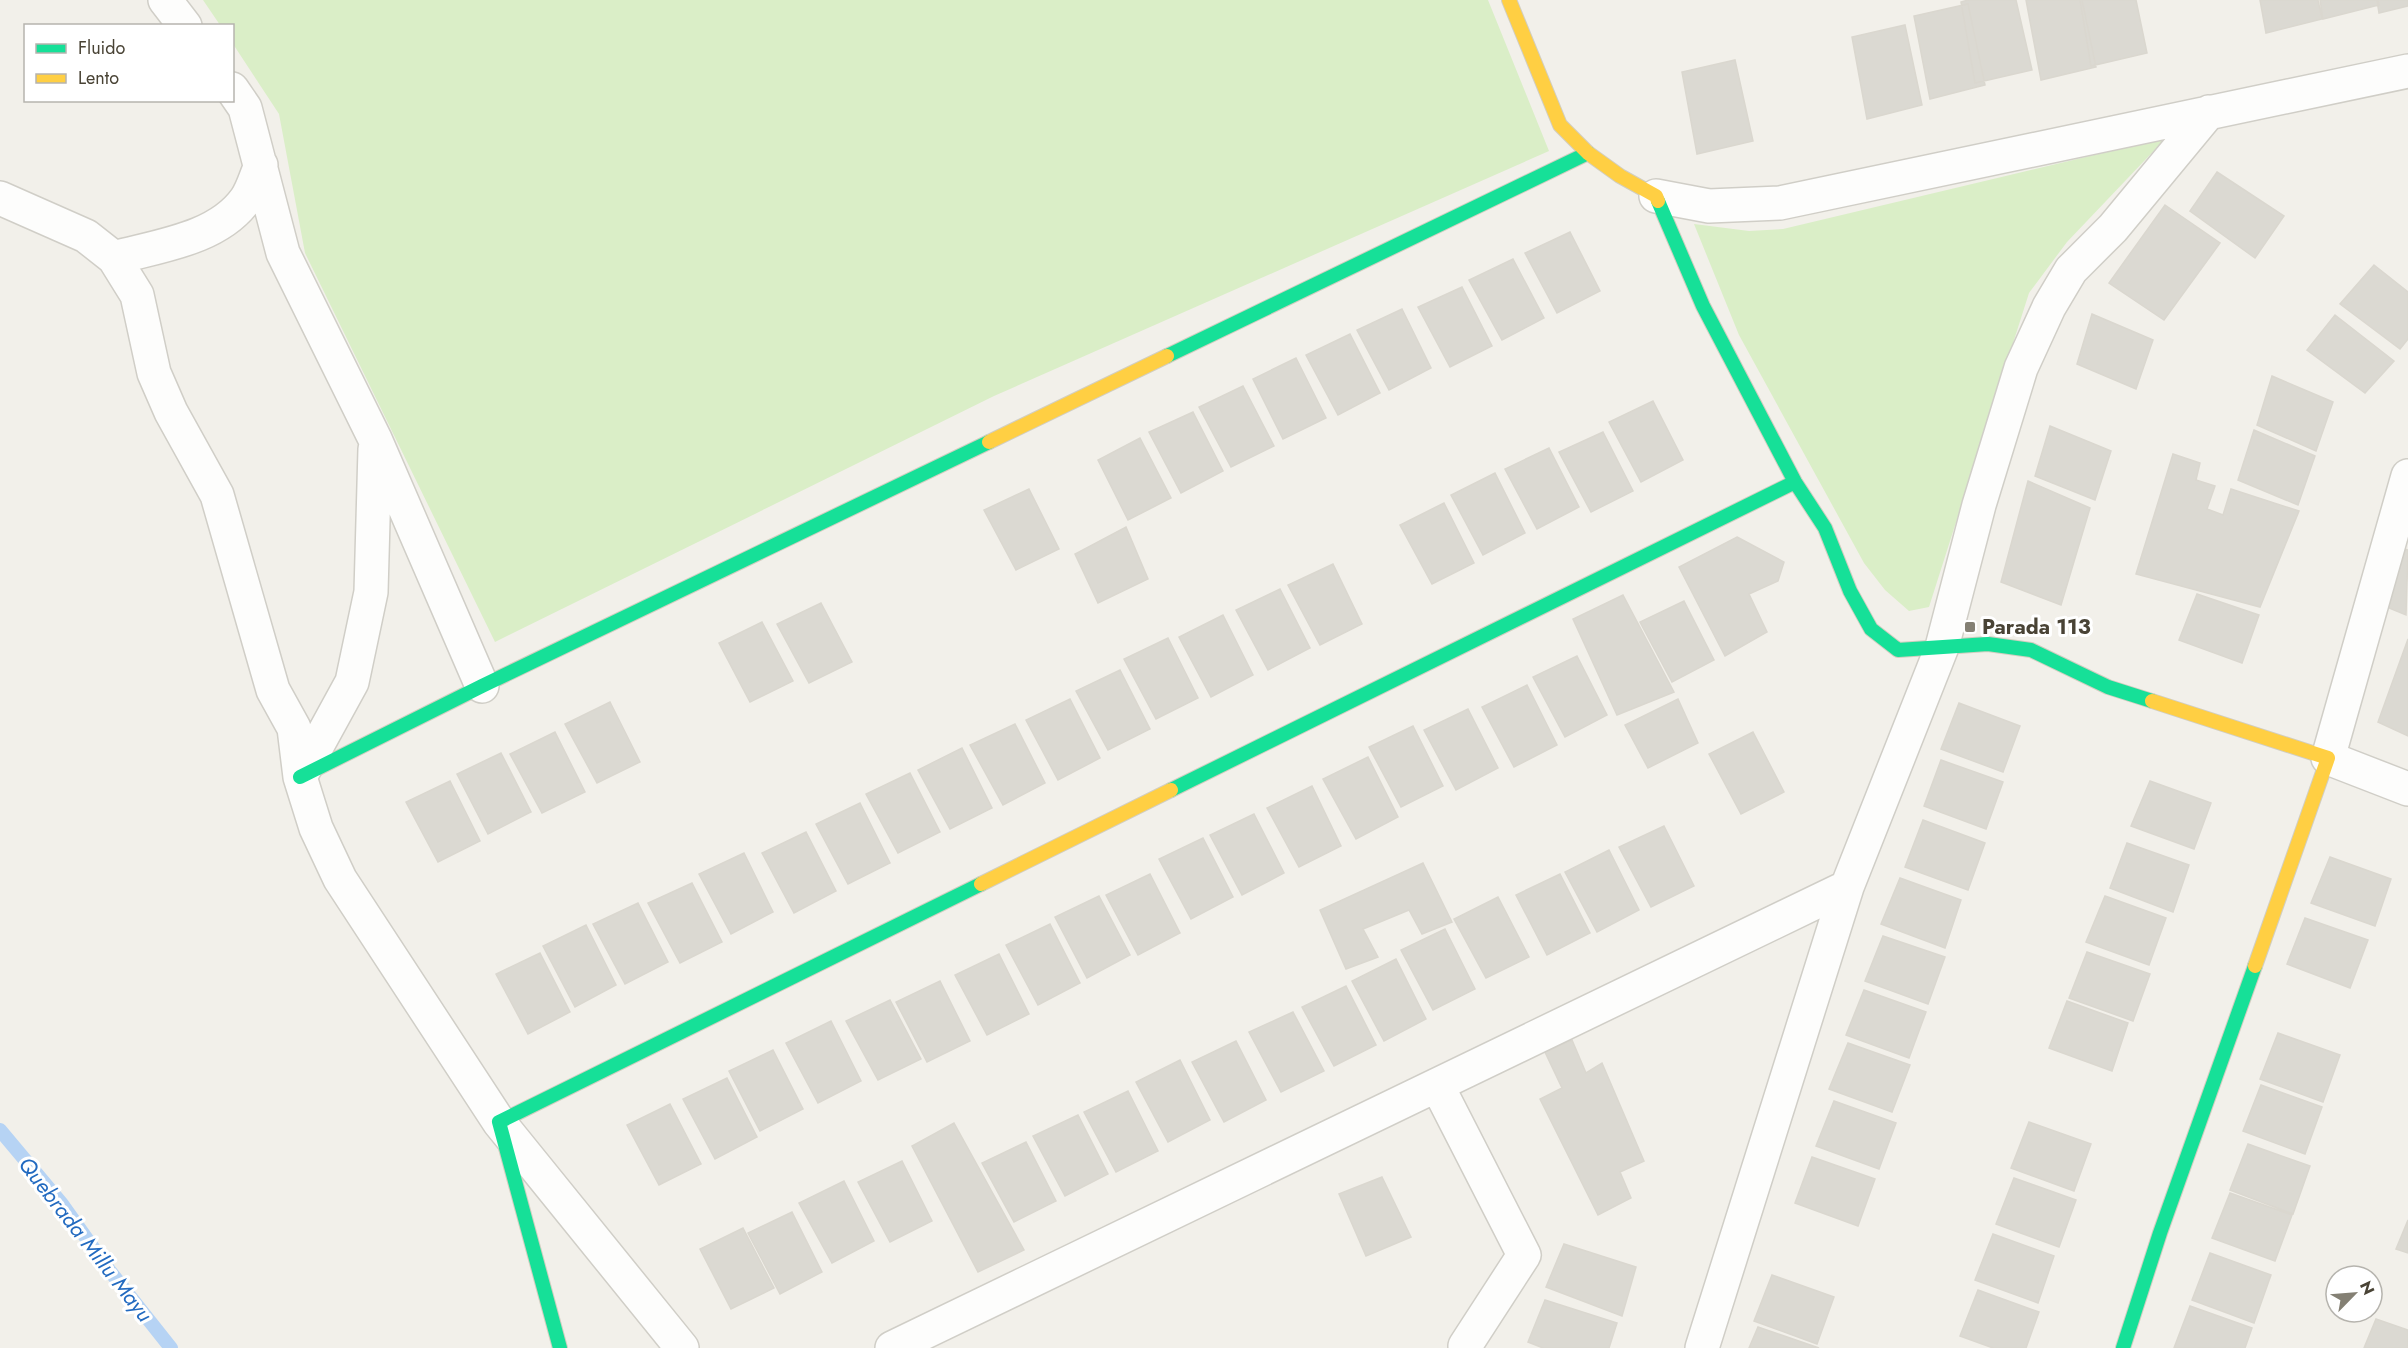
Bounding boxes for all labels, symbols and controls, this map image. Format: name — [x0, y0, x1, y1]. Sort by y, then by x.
legend — [24, 24, 234, 102]
text: Fluido — [78, 35, 126, 61]
text: Lento — [78, 65, 119, 91]
place label: Parada 113 — [1982, 612, 2091, 642]
marker: Parada 113 — [1963, 620, 1977, 634]
water label: Quebrada Millu Mayu — [11, 1150, 161, 1328]
north arrow — [2324, 1264, 2384, 1324]
text: N — [2354, 1277, 2380, 1298]

